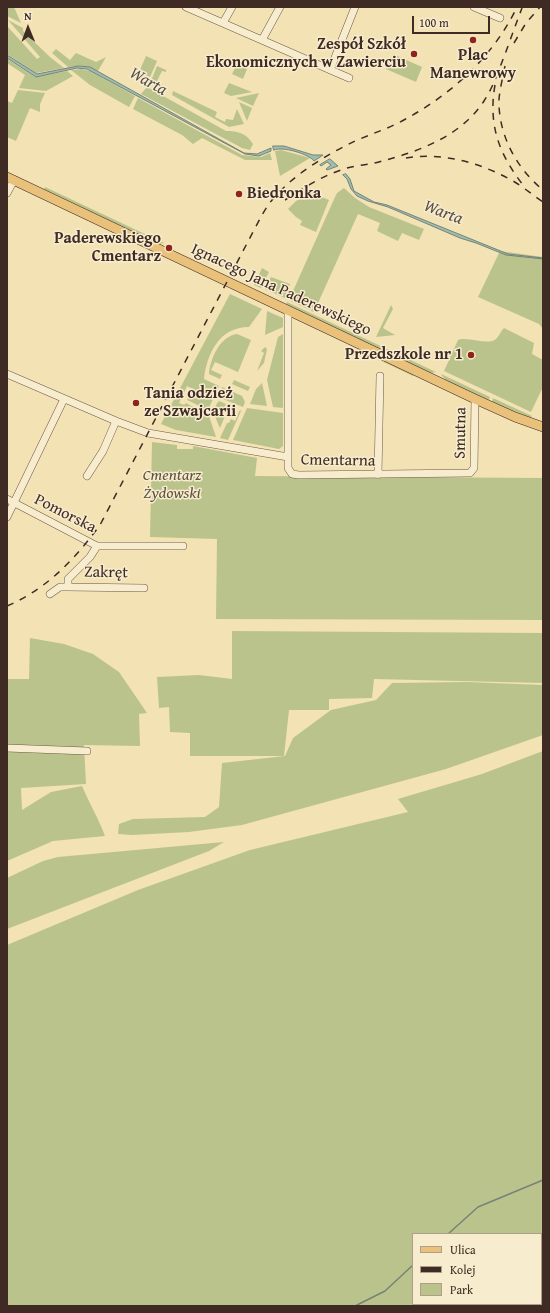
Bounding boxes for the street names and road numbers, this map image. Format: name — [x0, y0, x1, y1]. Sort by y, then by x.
street label: Ignacego Jana Paderewskiego — [188, 240, 374, 340]
street label: Smutna — [451, 407, 471, 459]
street label: Cmentarna — [301, 451, 375, 471]
street label: Pomorska — [31, 490, 99, 538]
street label: Zakręt — [84, 563, 128, 583]

